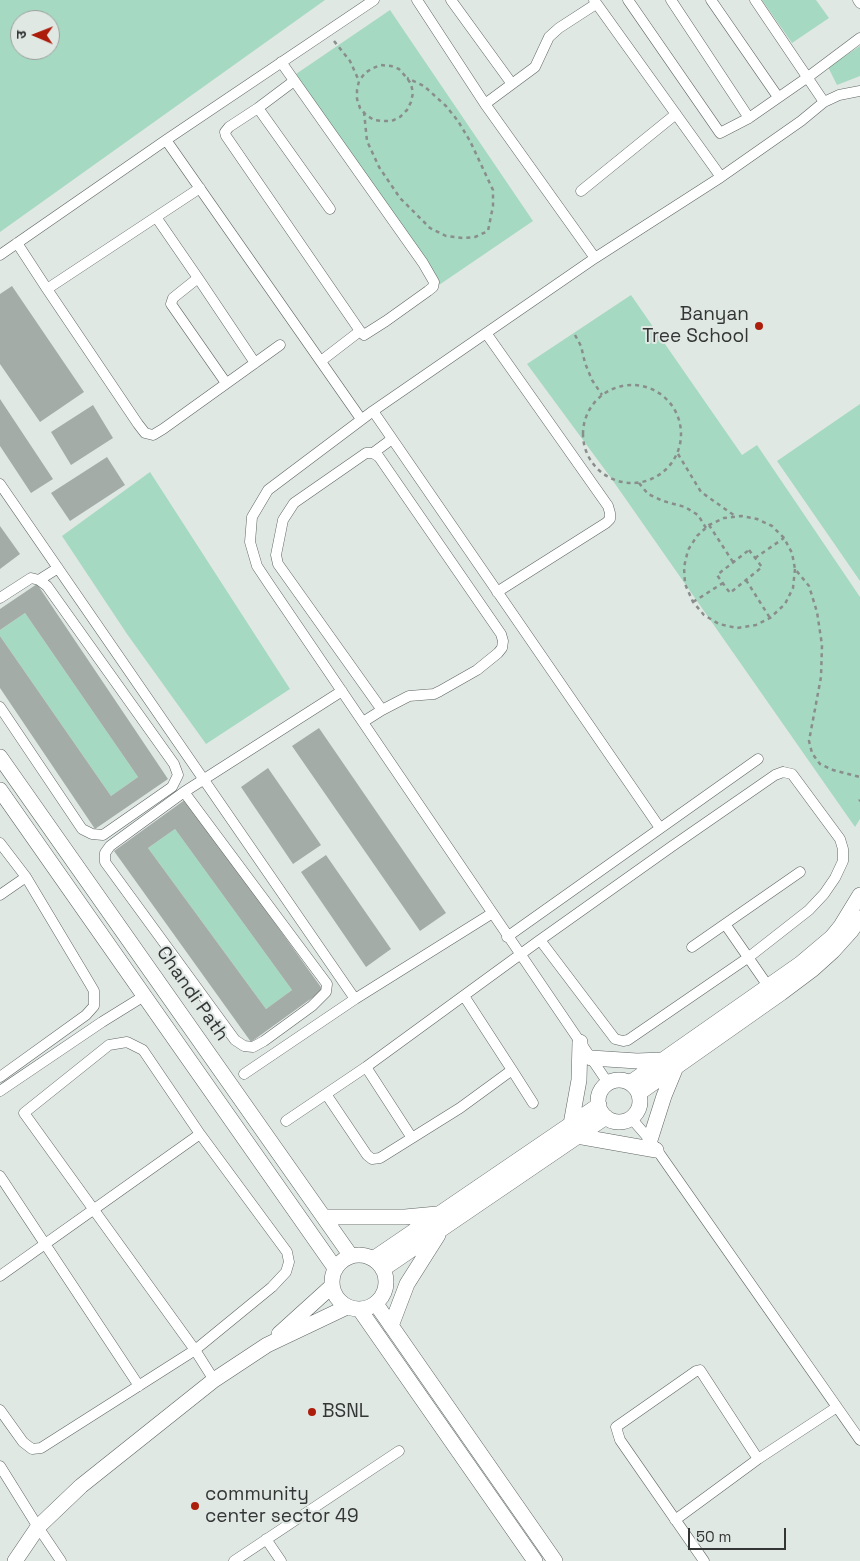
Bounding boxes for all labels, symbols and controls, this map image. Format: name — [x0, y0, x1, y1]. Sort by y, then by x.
north arrow — [10, 10, 60, 60]
text: उ — [12, 31, 30, 39]
place label: Banyan Tree School — [642, 304, 749, 348]
marker: Banyan Tree School — [753, 320, 765, 332]
street label: Chandi Path — [151, 942, 233, 1046]
place label: BSNL — [322, 1401, 369, 1423]
marker: BSNL — [306, 1406, 318, 1418]
place label: community center sector 49 — [205, 1484, 359, 1528]
marker: community center sector 49 — [189, 1500, 201, 1512]
scale bar — [690, 1518, 788, 1550]
text: 50 m — [696, 1527, 731, 1546]

